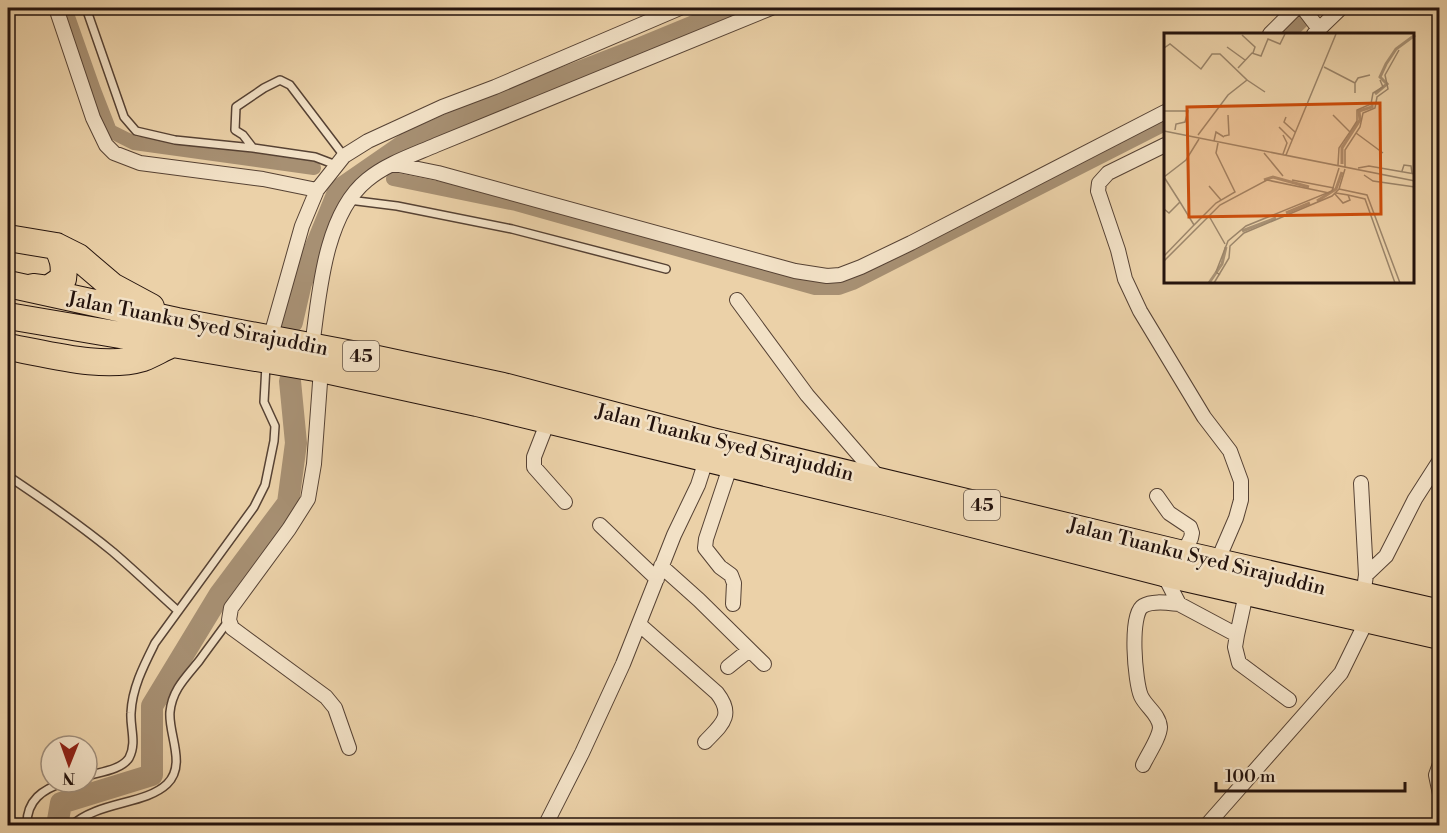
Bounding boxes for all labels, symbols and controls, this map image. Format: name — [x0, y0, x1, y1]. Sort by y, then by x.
inset map — [1164, 33, 1414, 284]
street label: Jalan Tuanku Syed Sirajuddin — [64, 287, 330, 362]
road number: 45 — [343, 341, 379, 371]
street label: Jalan Tuanku Syed Sirajuddin — [592, 399, 856, 488]
road number: 45 — [964, 490, 1000, 520]
street label: Jalan Tuanku Syed Sirajuddin — [1064, 513, 1328, 602]
north arrow — [39, 734, 99, 794]
scale bar — [1216, 755, 1405, 793]
text: 100 m — [1225, 765, 1276, 788]
text: N — [62, 768, 75, 788]

